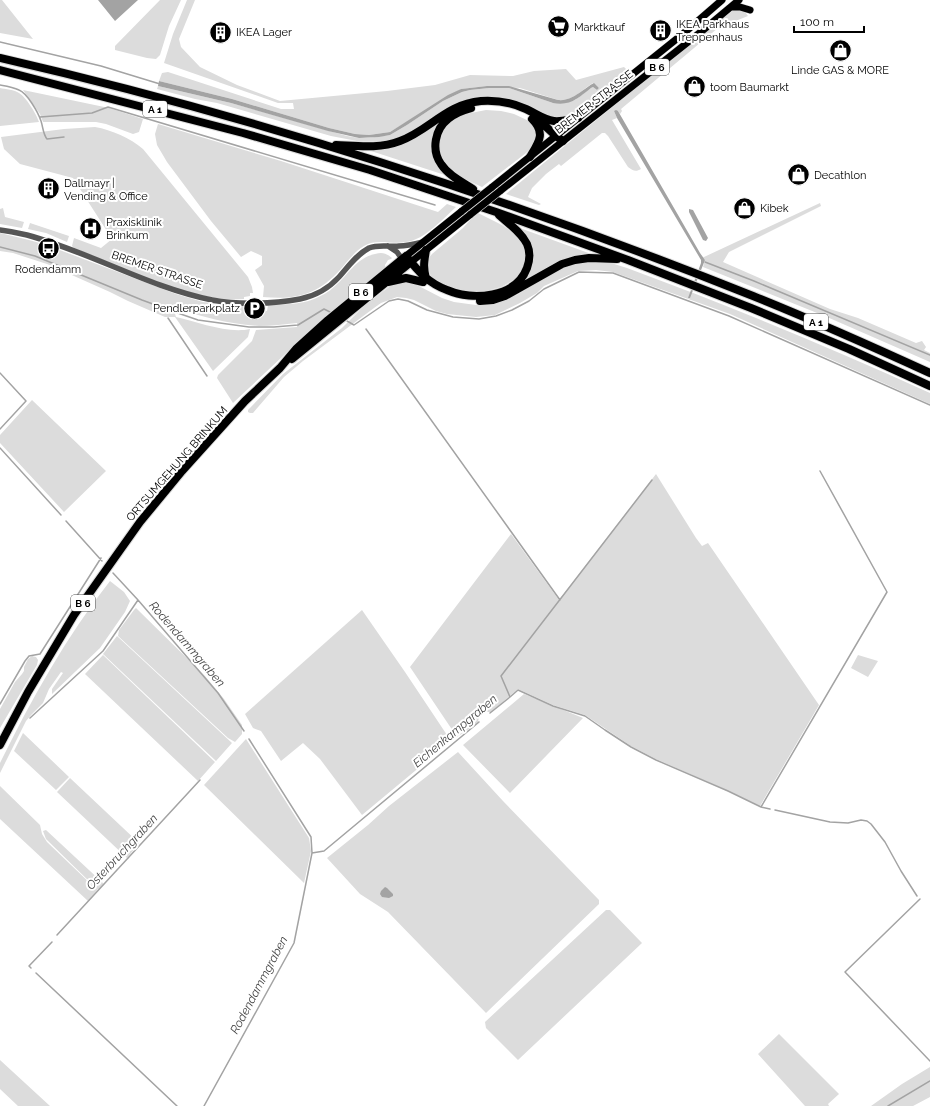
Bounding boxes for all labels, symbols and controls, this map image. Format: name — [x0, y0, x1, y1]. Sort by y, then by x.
scale bar — [794, 8, 864, 34]
supermarket icon: Marktkauf — [546, 14, 572, 40]
text: 100 m — [800, 15, 834, 29]
building icon: IKEA Parkhaus Treppenhaus — [648, 17, 674, 43]
place label: IKEA Parkhaus Treppenhaus — [676, 18, 749, 44]
building icon: IKEA Lager — [208, 19, 234, 45]
place label: Marktkauf — [574, 21, 625, 34]
place label: IKEA Lager — [236, 26, 292, 39]
shop icon: Linde GAS & MORE — [827, 37, 853, 63]
road number: B 6 — [645, 59, 669, 75]
place label: Linde GAS & MORE — [791, 64, 889, 77]
street label: BREMER STRASSE — [552, 67, 636, 137]
shop icon: toom Baumarkt — [682, 74, 708, 100]
place label: toom Baumarkt — [710, 81, 789, 94]
road number: A 1 — [143, 101, 167, 117]
shop icon: Decathlon — [785, 162, 811, 188]
place label: Decathlon — [814, 169, 866, 182]
building icon: Dallmayr | Vending & Office — [35, 176, 61, 202]
place label: Dallmayr | Vending & Office — [64, 177, 148, 203]
shop icon: Kibek — [731, 195, 757, 221]
place label: Kibek — [760, 202, 789, 215]
hospital icon: Praxisklinik Brinkum — [78, 215, 104, 241]
place label: Praxisklinik Brinkum — [106, 216, 162, 242]
bus stop icon: Rodendamm — [35, 236, 61, 262]
street label: BREMER STRASSE — [110, 248, 205, 292]
place label: Rodendamm — [15, 263, 81, 276]
road number: B 6 — [349, 284, 373, 300]
parking icon: Pendlerparkplatz — [242, 295, 268, 321]
place label: Pendlerparkplatz — [153, 302, 241, 315]
road number: A 1 — [804, 314, 828, 330]
street label: ORTSUMGEHUNG BRINKUM — [124, 404, 230, 524]
road number: B 6 — [71, 595, 95, 611]
water label: Rodendammgraben — [146, 598, 228, 690]
water label: Eichenkampgraben — [410, 692, 500, 770]
water label: Osterbruchgraben — [83, 811, 161, 893]
water label: Rodendammgraben — [227, 934, 291, 1036]

